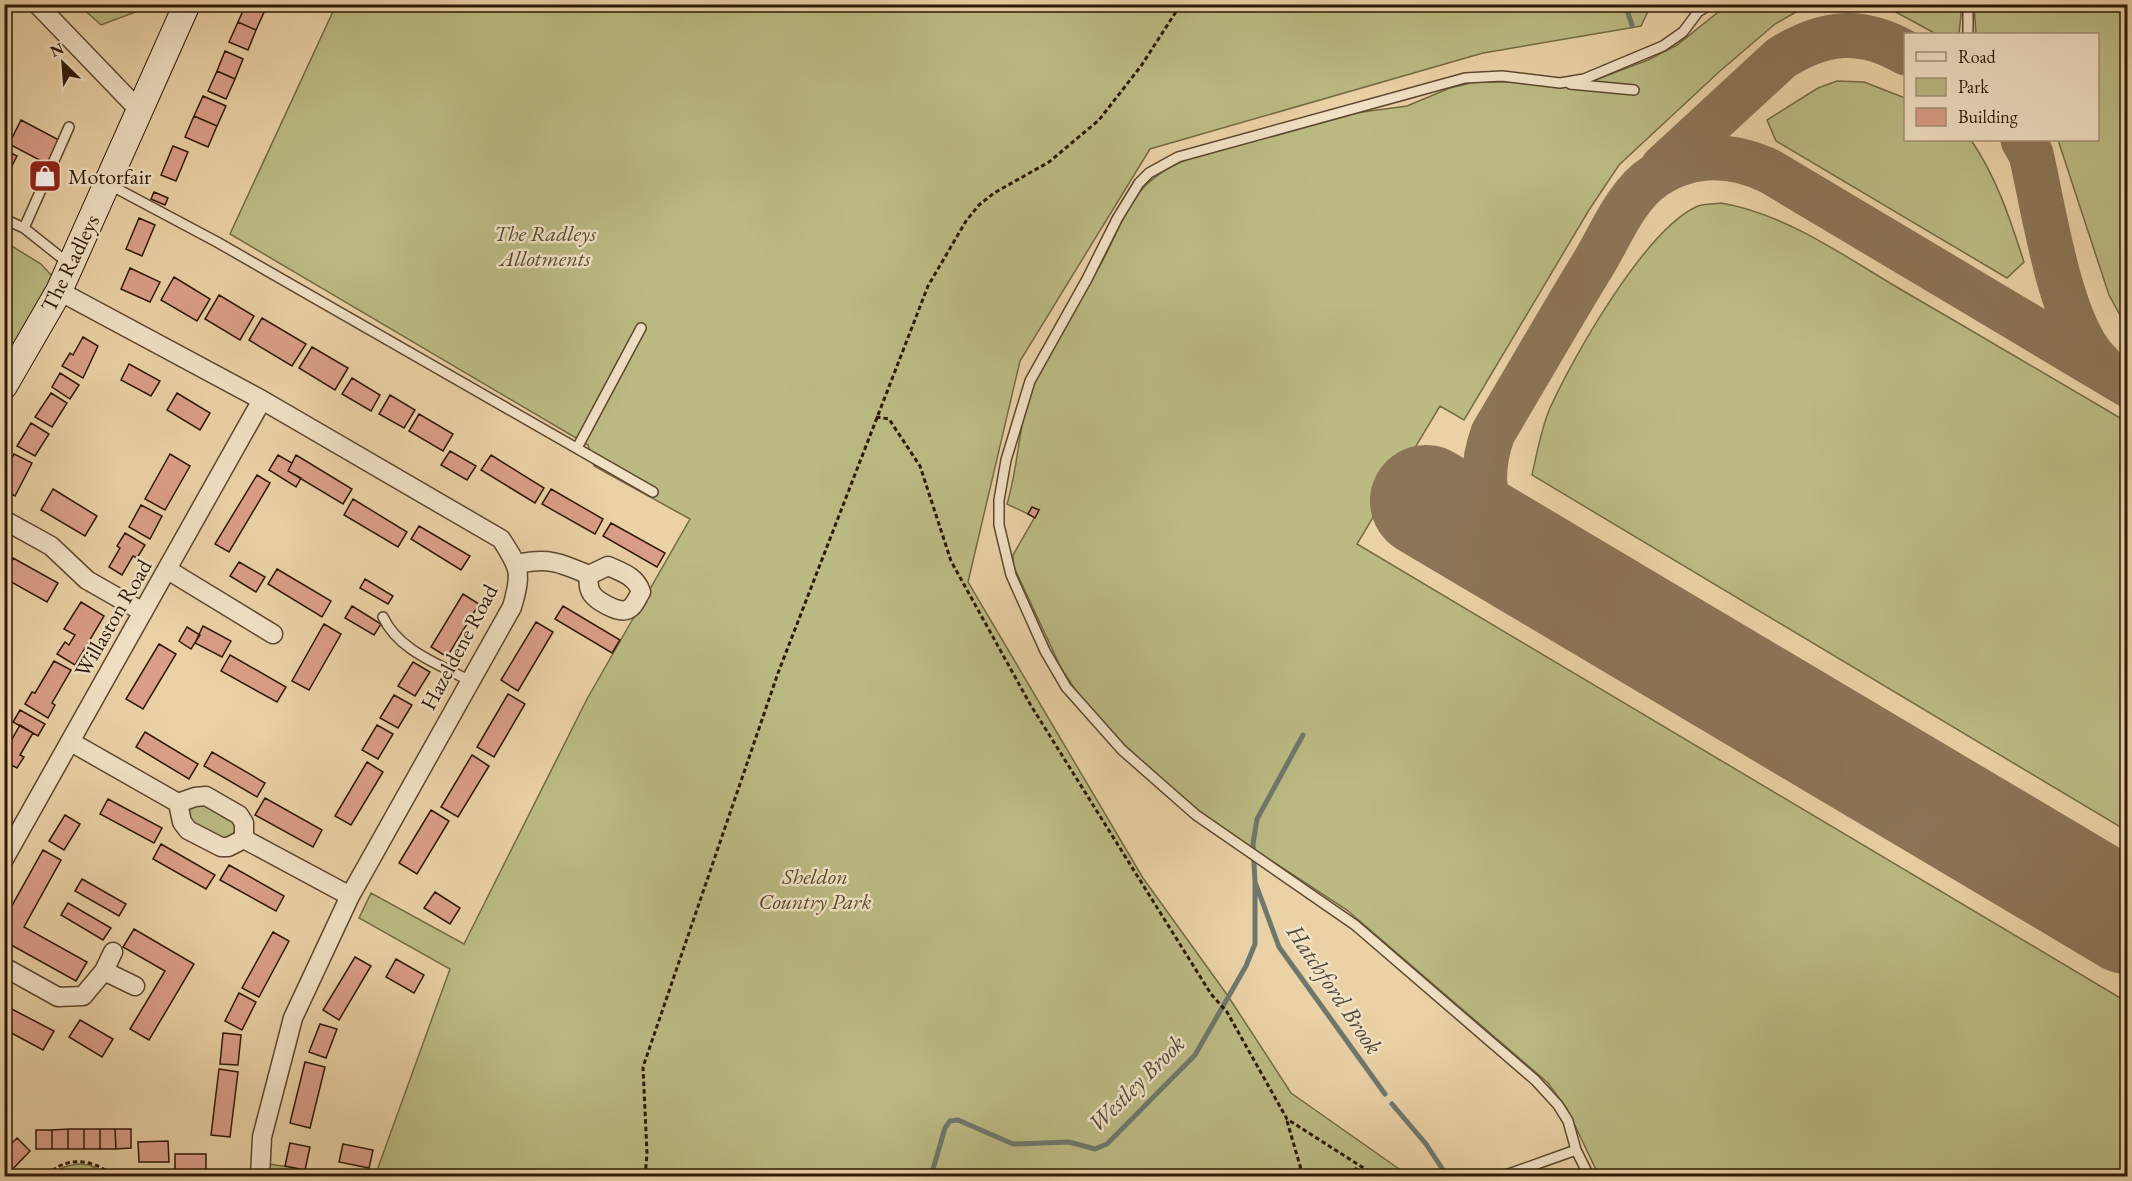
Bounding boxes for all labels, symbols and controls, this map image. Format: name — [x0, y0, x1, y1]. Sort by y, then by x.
north arrow — [33, 33, 93, 93]
legend — [1904, 33, 2099, 141]
text: N — [47, 38, 67, 62]
text: Road — [1958, 45, 1997, 68]
text: Park — [1958, 75, 1989, 98]
text: Building — [1958, 105, 2018, 128]
shop icon: Motorfair — [27, 158, 63, 194]
place label: Motorfair — [68, 162, 152, 191]
street label: The Radleys — [34, 209, 106, 317]
park label: The Radleys Allotments — [494, 219, 597, 273]
street label: Willaston Road — [68, 553, 159, 682]
street label: Hazeldene Road — [414, 578, 505, 715]
park label: Sheldon Country Park — [759, 862, 871, 916]
water label: Hatchford Brook — [1280, 917, 1390, 1060]
water label: Westley Brook — [1081, 1028, 1191, 1138]

